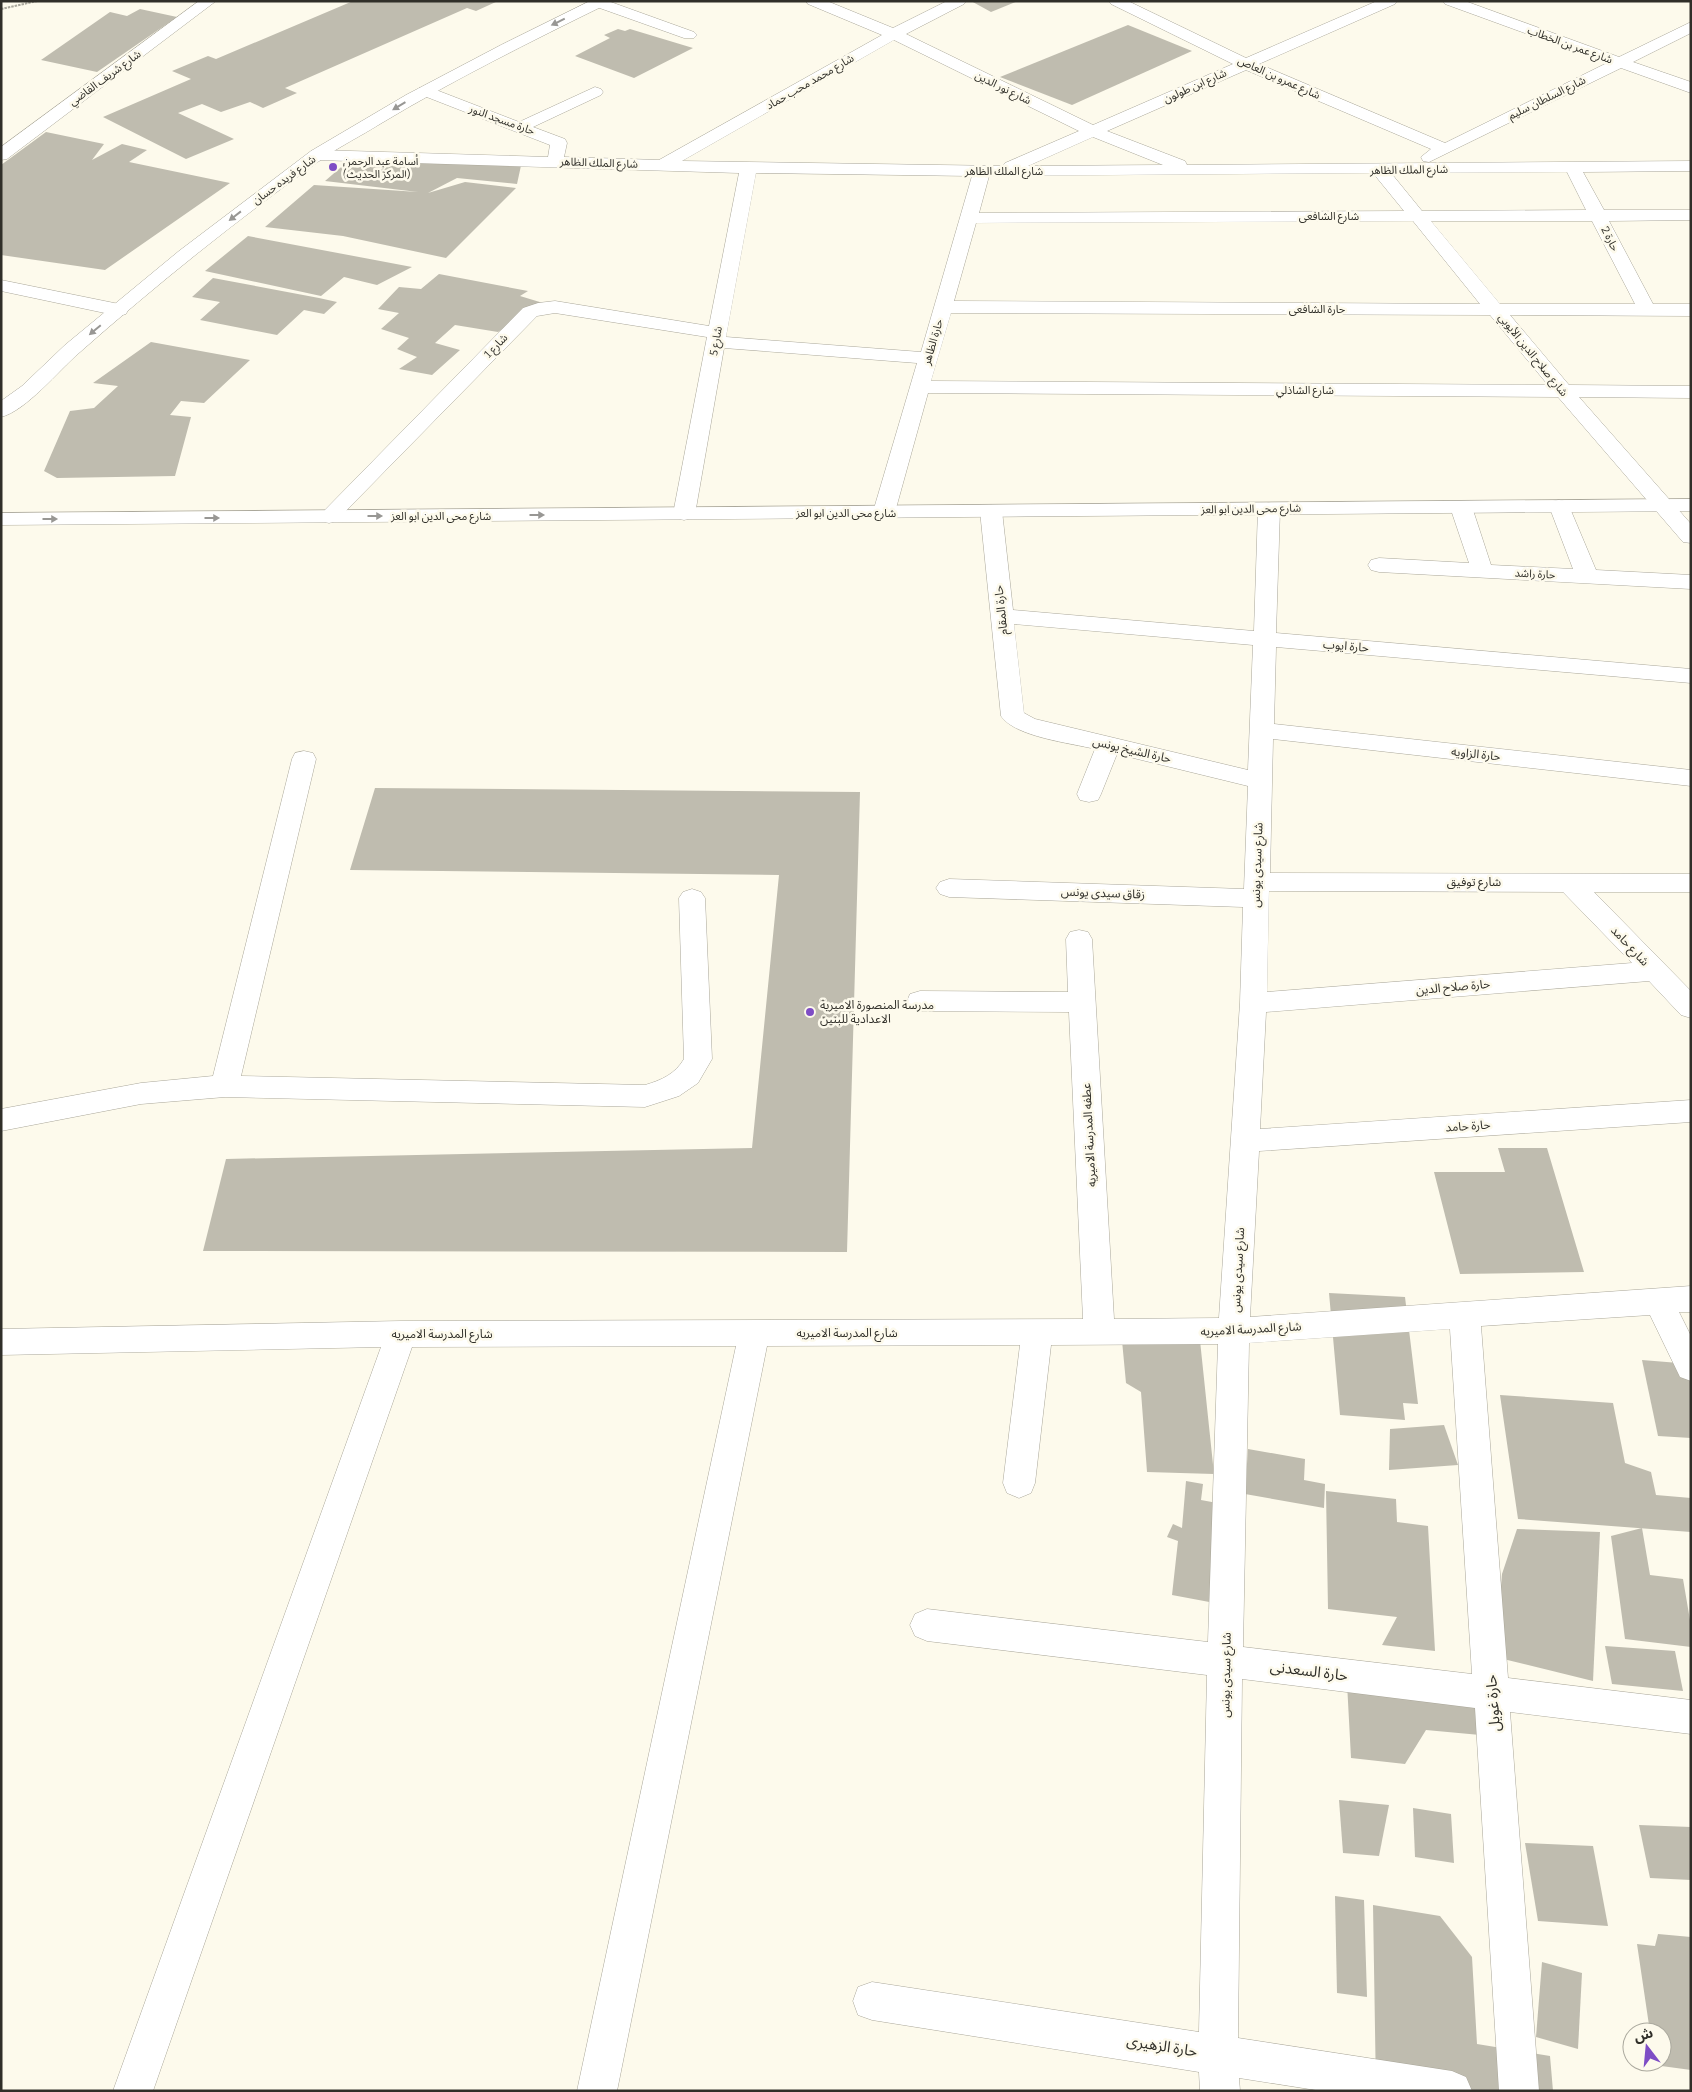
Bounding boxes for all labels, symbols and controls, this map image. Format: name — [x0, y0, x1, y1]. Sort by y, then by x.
one-way arrow — [551, 19, 565, 27]
street label: شارع عمر بن الخطاب — [1525, 24, 1615, 68]
street label: شارع شريف القاضي — [66, 47, 145, 111]
street label: شارع محمد محب حماد — [764, 51, 857, 113]
street label: شارع عمرو بن العاص — [1235, 54, 1323, 103]
street label: شارع ابن طولون — [1161, 66, 1229, 107]
street label: شارع نور الدين — [972, 69, 1033, 108]
street label: شارع السلطان سليم — [1506, 73, 1589, 124]
one-way arrow — [392, 102, 405, 111]
street label: حارة مسجد النور — [467, 102, 537, 138]
street label: شارع فريده حسان — [250, 152, 319, 208]
place label: أسامة عبد الرحمن (المركز الحديث) — [343, 154, 419, 181]
street label: شارع الملك الظاهر — [559, 155, 639, 172]
marker: أسامة عبد الرحمن (المركز الحديث) — [327, 161, 339, 173]
street label: شارع الملك الظاهر — [1369, 163, 1449, 178]
street label: شارع الملك الظاهر — [964, 165, 1044, 179]
street label: شارع الشافعى — [1299, 210, 1360, 224]
one-way arrow — [229, 211, 242, 222]
street label: حارة 2 — [1598, 225, 1622, 254]
street label: حارة الشافعى — [1289, 303, 1346, 316]
street label: شارع صلاح الدين الأيوبي — [1494, 311, 1571, 401]
street label: حارة الظاهر — [920, 317, 946, 367]
one-way arrow — [89, 324, 102, 335]
street label: شارع 5 — [707, 325, 726, 357]
street label: شارع 1 — [482, 331, 511, 361]
street label: شارع الشاذلي — [1276, 384, 1334, 399]
street label: شارع محى الدين ابو العز — [1200, 502, 1302, 517]
street label: شارع محى الدين ابو العز — [795, 507, 896, 521]
street label: شارع محى الدين ابو العز — [390, 510, 491, 524]
one-way arrow — [530, 511, 546, 519]
one-way arrow — [367, 512, 383, 520]
one-way arrow — [205, 513, 221, 521]
one-way arrow — [42, 515, 58, 523]
street label: حارة راشد — [1514, 566, 1556, 582]
street label: حارة المقام — [991, 584, 1013, 636]
street label: حارة ايوب — [1323, 637, 1369, 655]
street label: حارة الشيخ يونس — [1091, 734, 1173, 768]
street label: حارة الزاويه — [1450, 744, 1502, 764]
street label: شارع سيدى يونس — [1249, 822, 1267, 908]
street label: شارع توفيق — [1447, 875, 1501, 891]
street label: زقاق سيدى يونس — [1061, 885, 1145, 902]
street label: شارع حامد — [1607, 923, 1652, 970]
street label: حارة صلاح الدين — [1415, 977, 1491, 999]
place label: مدرسة المنصورة الاميرية الاعدادية للبنين — [820, 998, 934, 1026]
marker: مدرسة المنصورة الاميرية الاعدادية للبنين — [804, 1006, 816, 1018]
street label: عطفه المدرسة الاميريه — [1079, 1083, 1099, 1187]
street label: حارة حامد — [1445, 1117, 1491, 1135]
street label: شارع سيدى يونس — [1229, 1227, 1249, 1313]
street label: شارع المدرسة الاميريه — [1200, 1319, 1302, 1341]
street label: شارع المدرسة الاميريه — [796, 1326, 898, 1342]
street label: شارع المدرسة الاميريه — [391, 1327, 493, 1343]
street label: شارع سيدى يونس — [1218, 1632, 1236, 1718]
street label: حارة السعدنى — [1269, 1657, 1349, 1685]
street label: حارة غويل — [1482, 1674, 1504, 1732]
north arrow — [1622, 2022, 1672, 2072]
text: ش — [1632, 2024, 1655, 2046]
street label: حارة الزهيرى — [1125, 2032, 1199, 2061]

